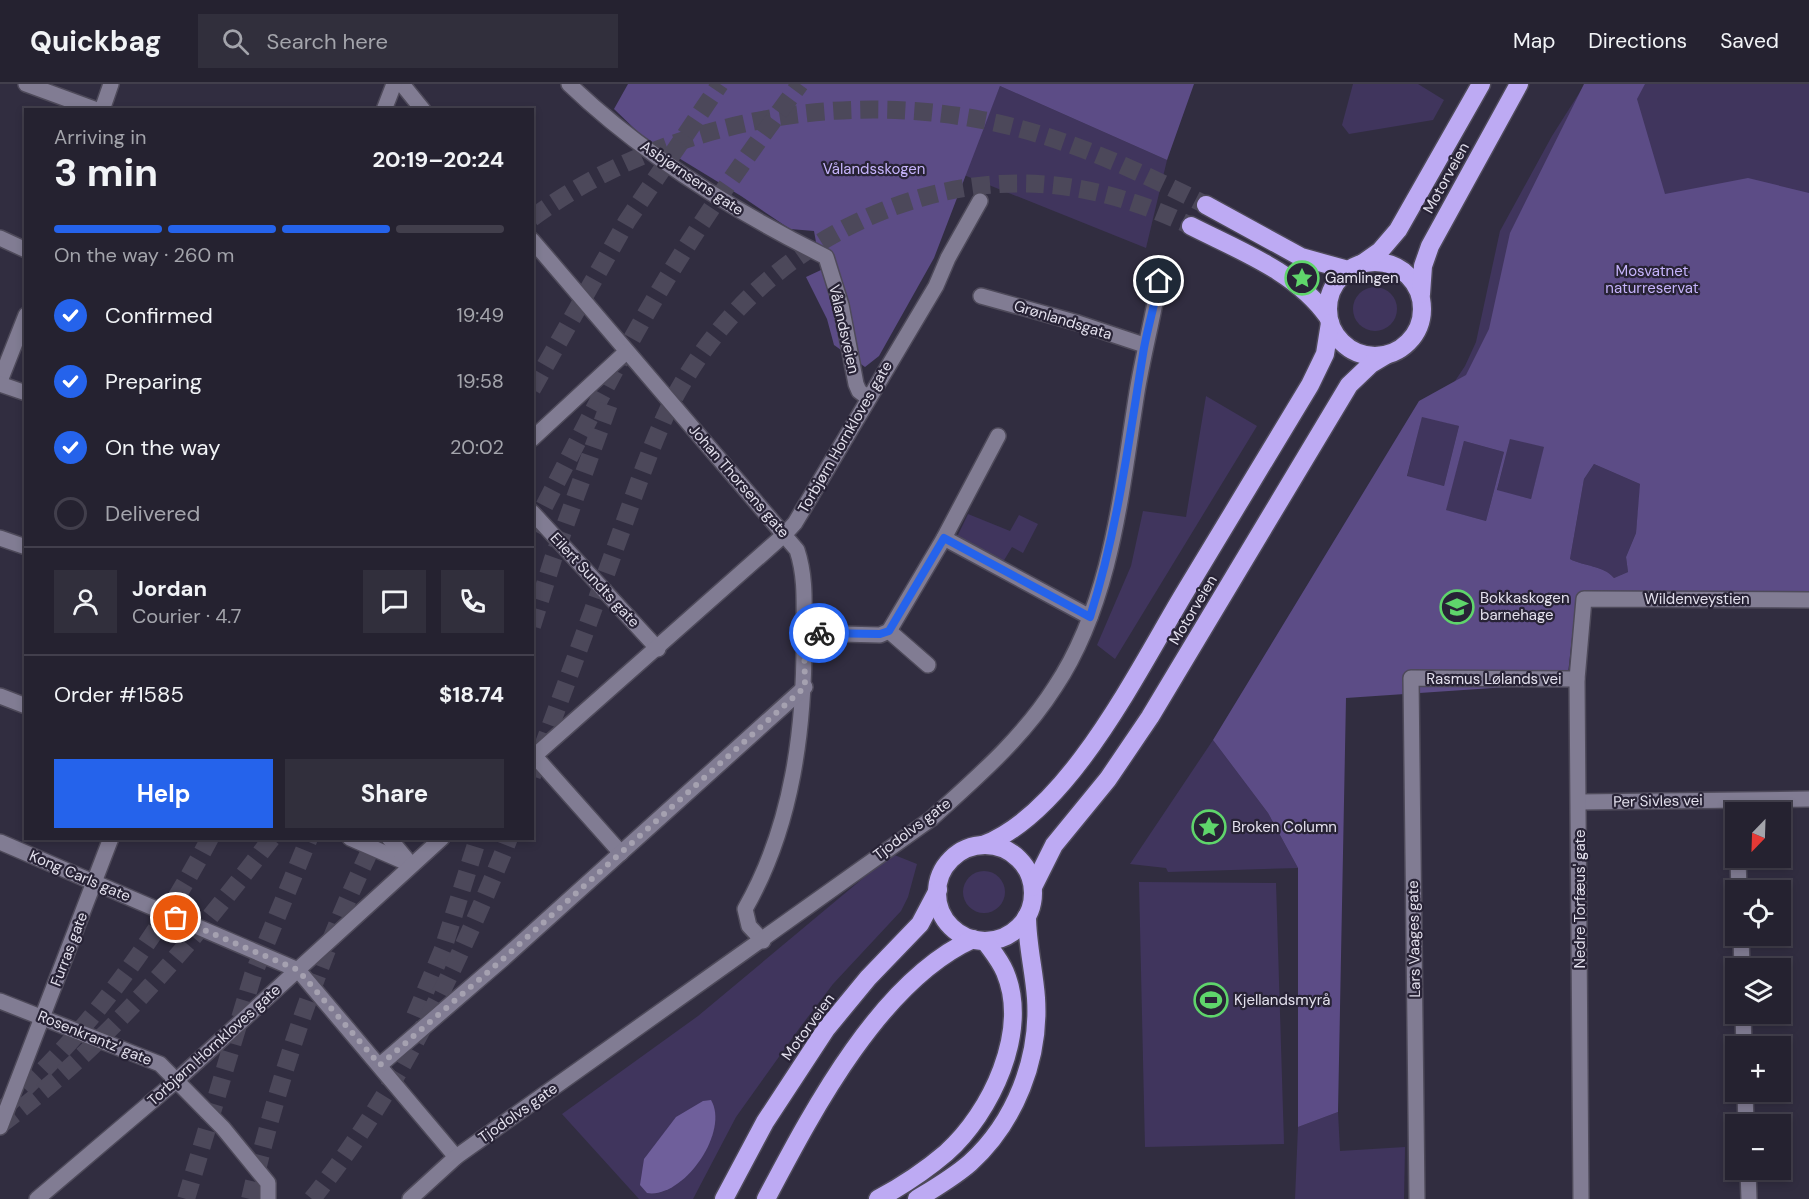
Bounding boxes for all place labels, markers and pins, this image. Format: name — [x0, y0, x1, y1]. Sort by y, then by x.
pin — [1133, 255, 1184, 306]
place icon: Gamlingen — [1284, 260, 1320, 296]
place label: Gamlingen — [1325, 268, 1399, 288]
place label: Bokkaskogen barnehage — [1480, 588, 1570, 625]
school or university icon: Bokkaskogen barnehage — [1439, 589, 1475, 625]
place icon: Broken Column — [1191, 809, 1227, 845]
place label: Broken Column — [1232, 817, 1337, 837]
pin — [150, 892, 201, 943]
sports icon: Kjellandsmyrå — [1193, 982, 1229, 1018]
place label: Kjellandsmyrå — [1234, 990, 1331, 1010]

